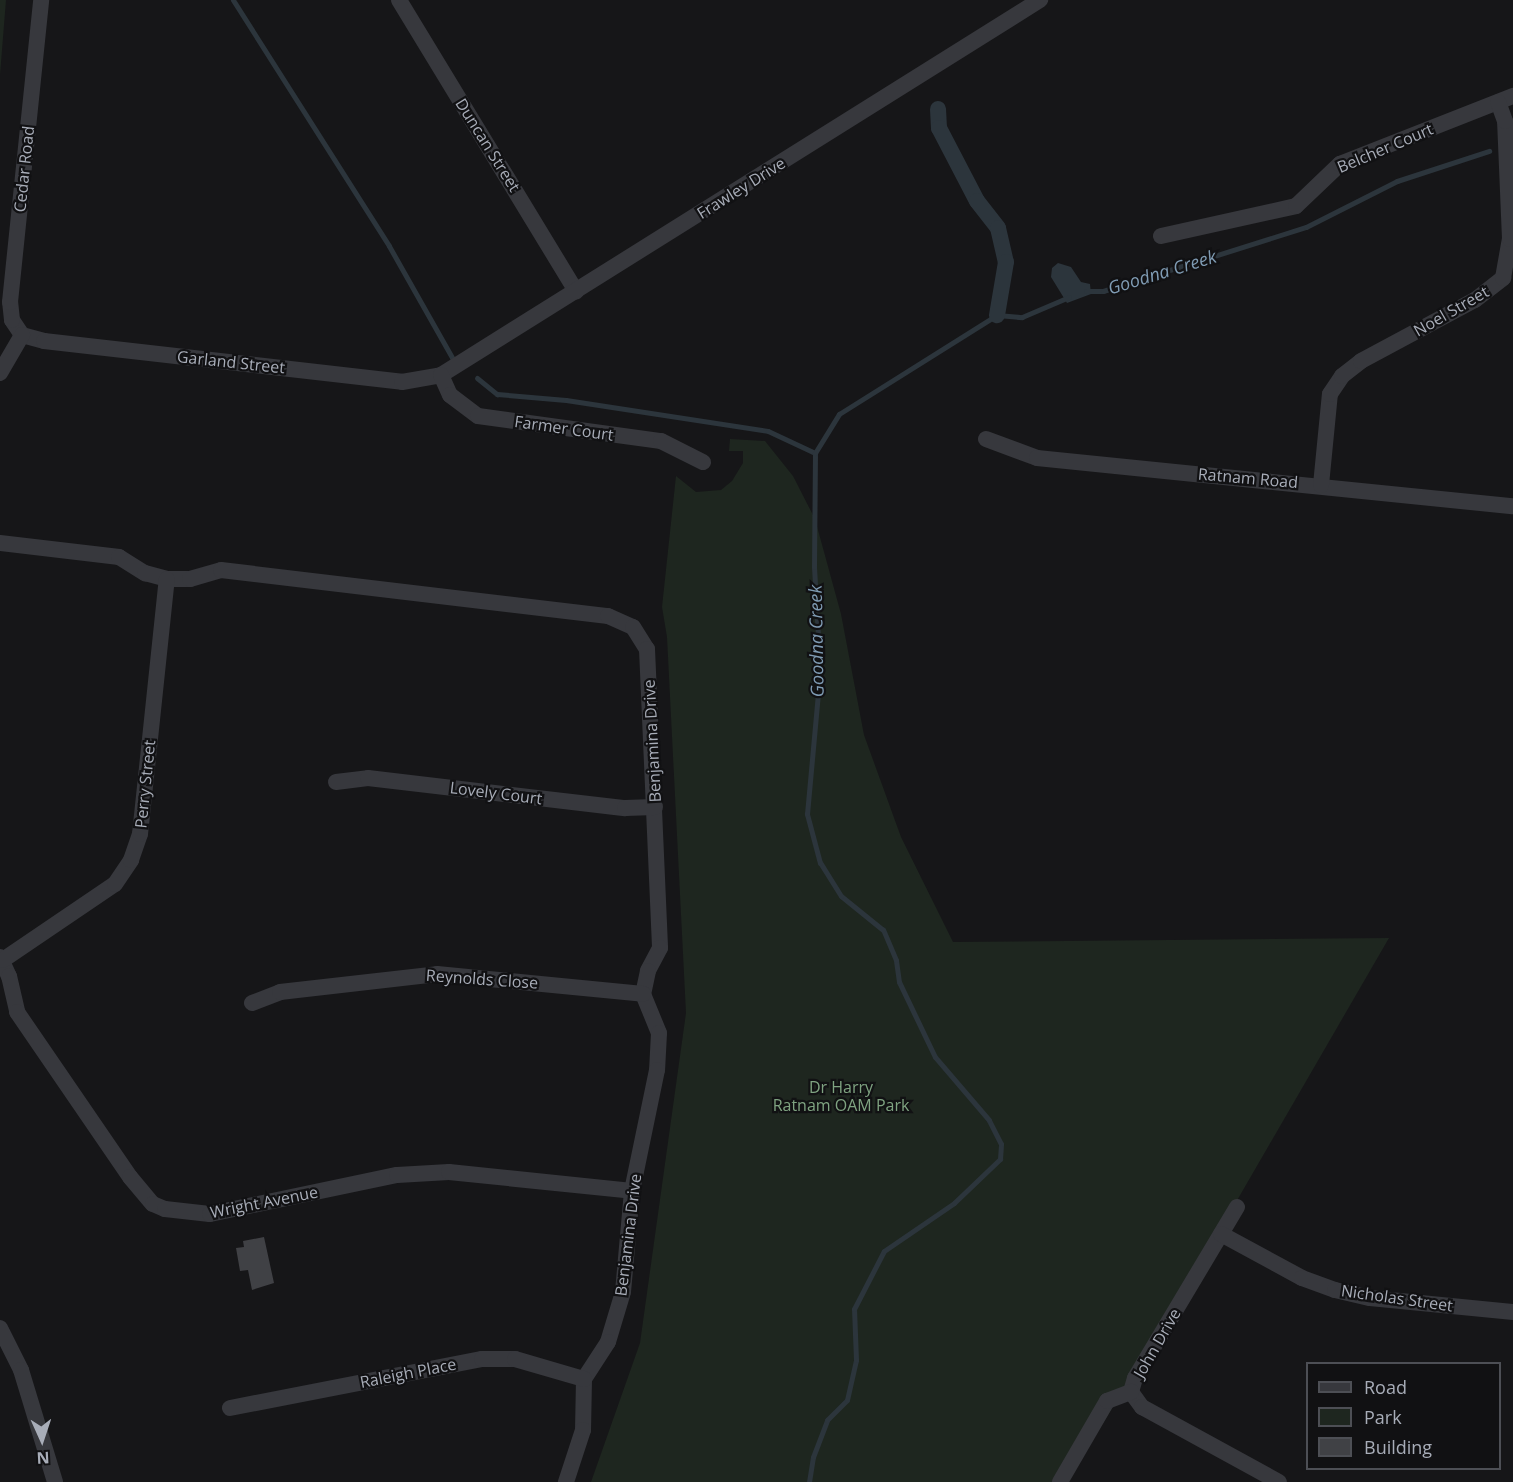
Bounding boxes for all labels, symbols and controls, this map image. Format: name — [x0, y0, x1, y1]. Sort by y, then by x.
street label: Duncan Street — [452, 95, 524, 195]
street label: Belcher Court — [1334, 119, 1436, 177]
street label: Cedar Road — [10, 125, 38, 213]
street label: Frawley Drive — [693, 153, 789, 223]
water label: Goodna Creek — [1105, 245, 1219, 299]
street label: Noel Street — [1410, 282, 1492, 340]
street label: Garland Street — [176, 347, 286, 377]
street label: Farmer Court — [513, 412, 615, 444]
street label: Ratnam Road — [1197, 464, 1299, 492]
water label: Goodna Creek — [804, 585, 828, 697]
street label: Benjamina Drive — [639, 679, 665, 803]
street label: Perry Street — [131, 739, 159, 829]
street label: Lovely Court — [449, 778, 543, 808]
street label: Reynolds Close — [425, 966, 539, 992]
park label: Dr Harry Ratnam OAM Park — [773, 1077, 909, 1115]
street label: Benjamina Drive — [611, 1173, 645, 1297]
street label: Wright Avenue — [208, 1182, 320, 1222]
street label: Nicholas Street — [1340, 1281, 1454, 1315]
street label: John Drive — [1129, 1305, 1185, 1381]
street label: Raleigh Place — [358, 1354, 458, 1392]
legend — [1306, 1362, 1501, 1470]
text: Road — [1364, 1375, 1407, 1399]
text: Park — [1364, 1405, 1402, 1429]
north arrow — [12, 1410, 72, 1470]
text: Building — [1364, 1435, 1432, 1459]
text: N — [36, 1447, 50, 1469]

